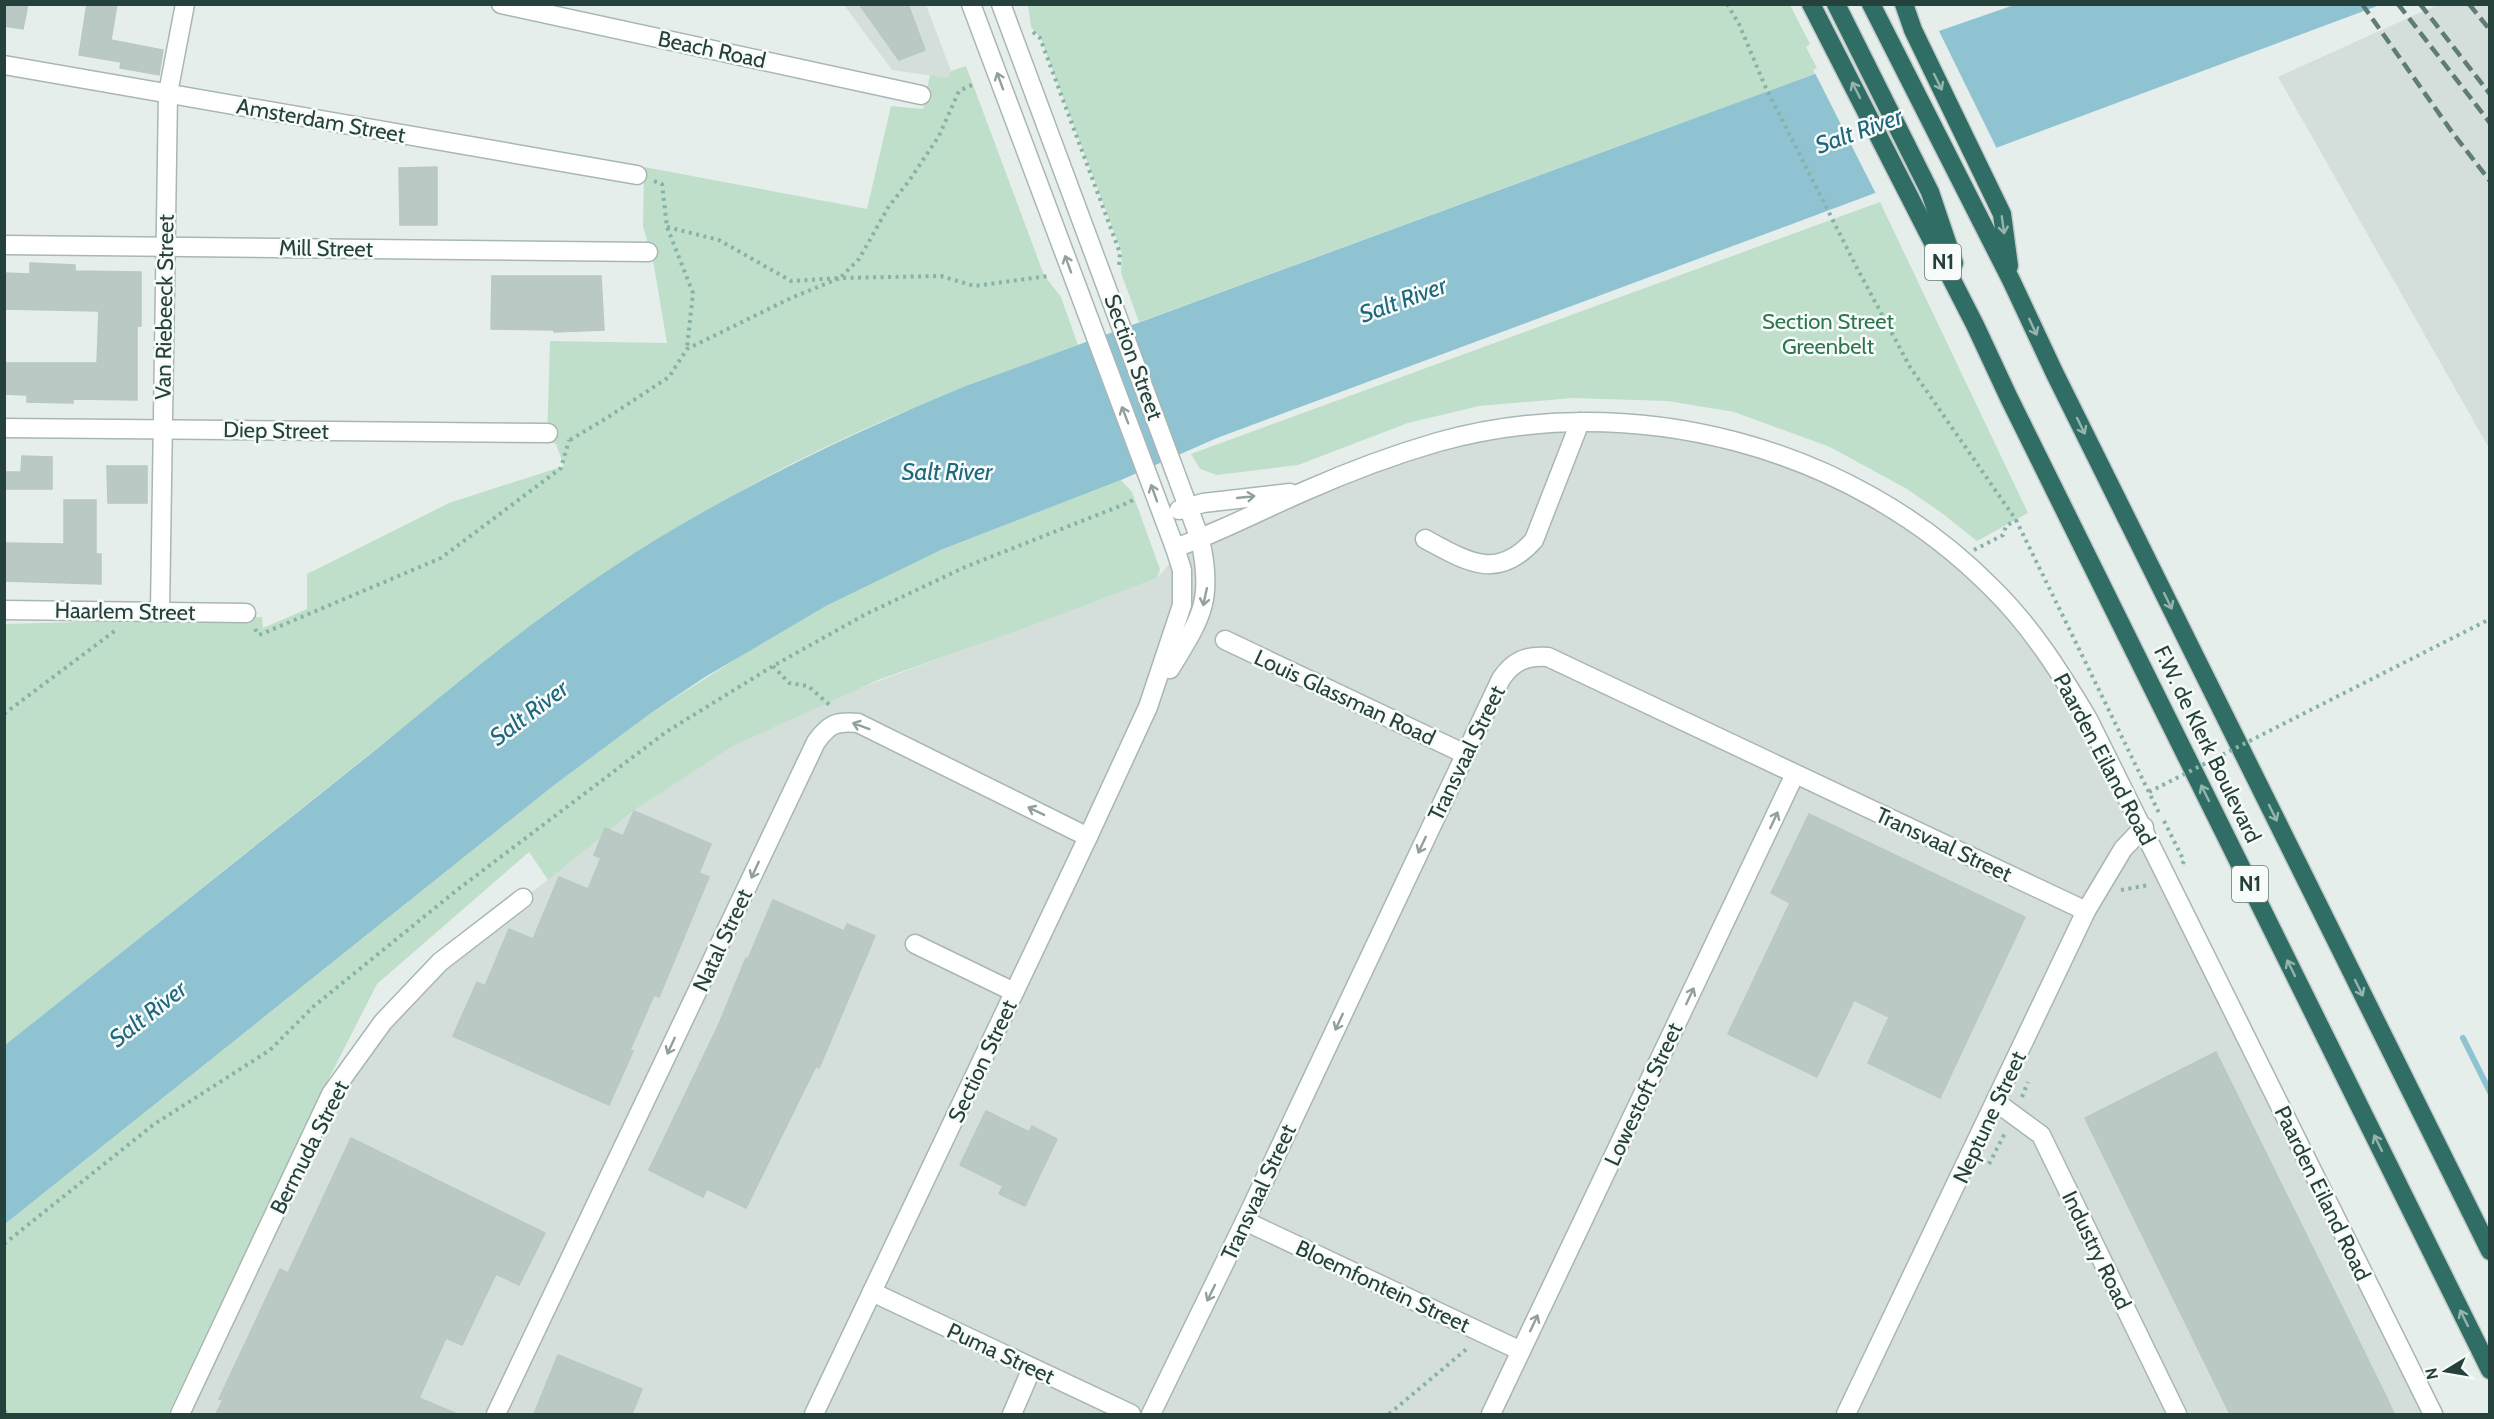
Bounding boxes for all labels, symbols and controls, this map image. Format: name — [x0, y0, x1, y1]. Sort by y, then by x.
street label: Beach Road — [656, 25, 768, 74]
one-way arrow — [993, 72, 1004, 91]
one-way arrow — [1933, 73, 1945, 91]
one-way arrow — [1849, 82, 1861, 100]
street label: Amsterdam Street — [234, 92, 408, 149]
water label: Salt River — [1811, 101, 1908, 160]
street label: Van Riebeeck Street — [149, 213, 180, 400]
one-way arrow — [1998, 215, 2009, 234]
street label: Mill Street — [279, 234, 374, 263]
road number: N1 — [1925, 244, 1961, 280]
one-way arrow — [1061, 255, 1072, 274]
water label: Salt River — [1355, 270, 1452, 329]
street label: Section Street — [1098, 290, 1169, 424]
park label: Section Street Greenbelt — [1762, 308, 1895, 360]
one-way arrow — [2028, 317, 2039, 335]
one-way arrow — [1119, 407, 1130, 425]
street label: Diep Street — [223, 416, 330, 445]
one-way arrow — [2075, 417, 2087, 435]
water label: Salt River — [902, 457, 994, 486]
one-way arrow — [1148, 484, 1159, 503]
one-way arrow — [1236, 492, 1256, 503]
one-way arrow — [1199, 586, 1210, 606]
one-way arrow — [2162, 591, 2174, 609]
street label: Haarlem Street — [55, 597, 196, 626]
street label: F.W. de Klerk Boulevard — [2148, 641, 2267, 847]
street label: Louis Glassman Road — [1250, 644, 1440, 751]
street label: Paarden Eiland Road — [2048, 669, 2161, 850]
water label: Salt River — [484, 673, 575, 751]
street label: Transvaal Street — [1422, 681, 1511, 825]
one-way arrow — [852, 720, 870, 731]
one-way arrow — [2199, 784, 2211, 802]
street label: Transvaal Street — [1871, 801, 2017, 888]
one-way arrow — [2268, 803, 2279, 821]
one-way arrow — [1027, 805, 1045, 817]
one-way arrow — [1768, 811, 1780, 829]
one-way arrow — [1416, 836, 1428, 854]
one-way arrow — [749, 860, 761, 878]
road number: N1 — [2232, 866, 2268, 902]
street label: Natal Street — [687, 884, 758, 996]
one-way arrow — [2285, 959, 2297, 977]
water label: Salt River — [103, 973, 194, 1053]
one-way arrow — [2354, 978, 2366, 996]
one-way arrow — [1684, 987, 1696, 1005]
street label: Section Street — [942, 995, 1023, 1127]
one-way arrow — [1333, 1012, 1345, 1030]
street label: Lowestoft Street — [1599, 1018, 1689, 1170]
one-way arrow — [665, 1036, 677, 1054]
street label: Neptune Street — [1947, 1046, 2032, 1188]
street label: Bermuda Street — [264, 1075, 355, 1219]
street label: Paarden Eiland Road — [2269, 1101, 2377, 1285]
street label: Transvaal Street — [1215, 1119, 1302, 1265]
one-way arrow — [2371, 1134, 2383, 1152]
street label: Industry Road — [2056, 1186, 2137, 1314]
street label: Bloemfontein Street — [1291, 1234, 1475, 1339]
one-way arrow — [1204, 1283, 1216, 1301]
one-way arrow — [2457, 1309, 2469, 1327]
one-way arrow — [1529, 1315, 1541, 1333]
street label: Puma Street — [943, 1317, 1059, 1390]
north arrow — [2416, 1341, 2476, 1401]
text: N — [2421, 1366, 2442, 1381]

